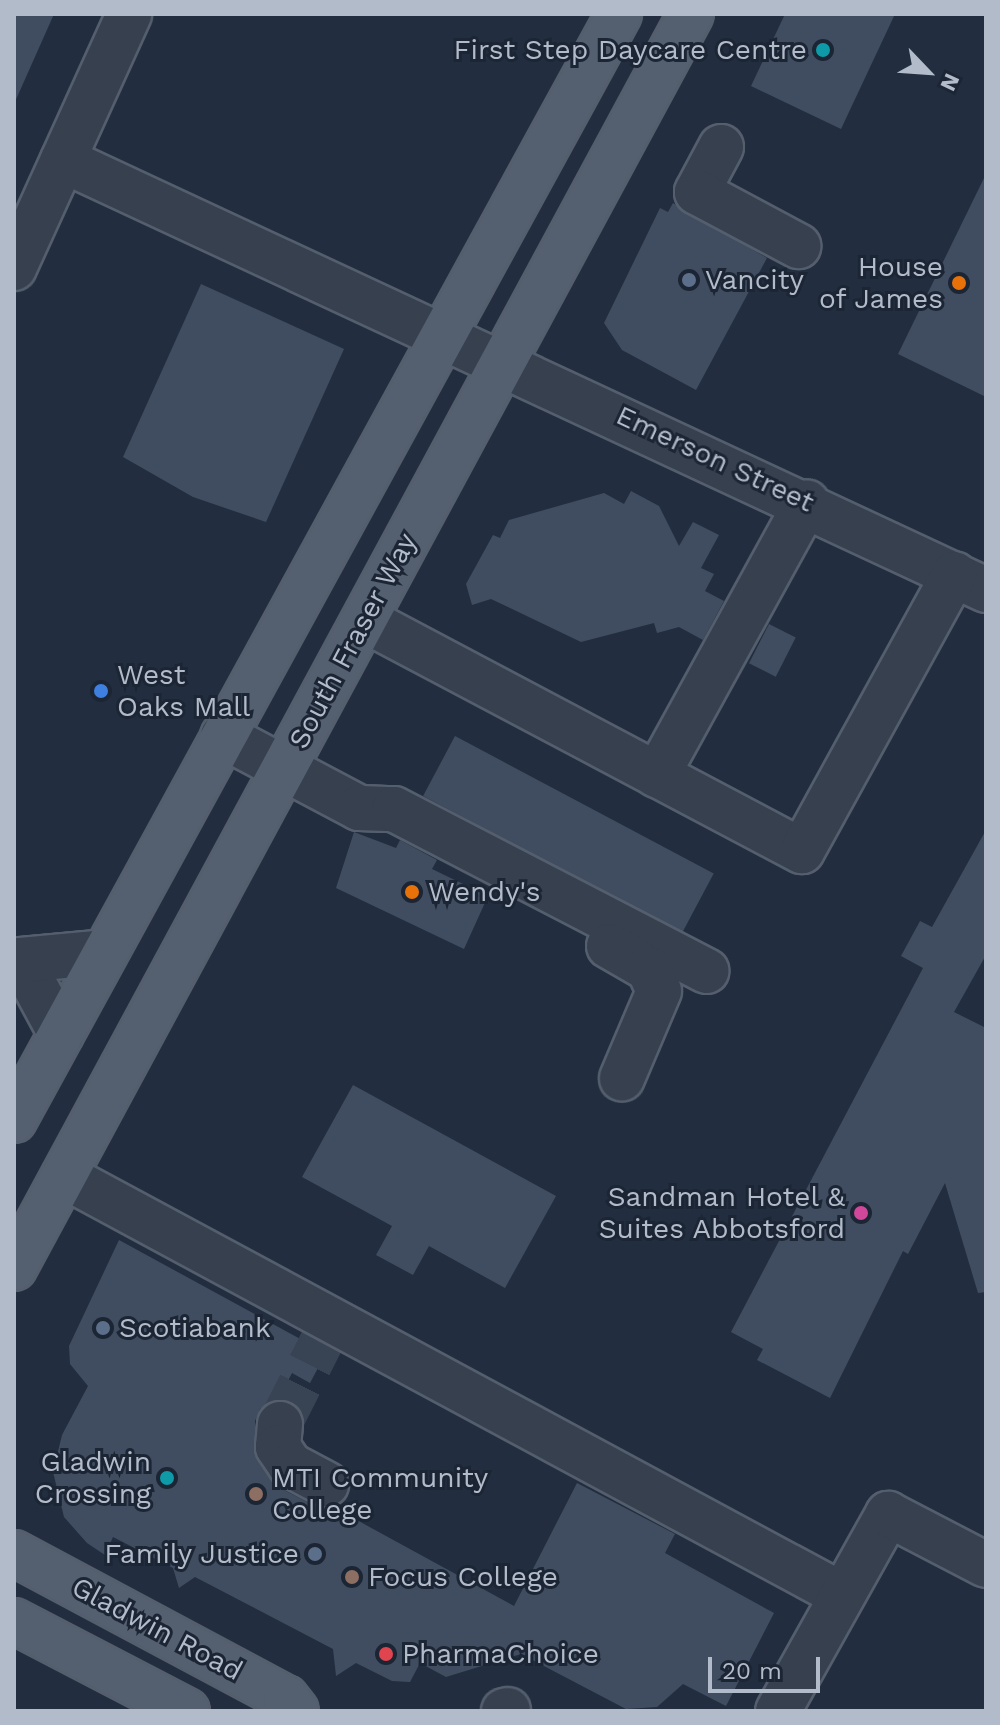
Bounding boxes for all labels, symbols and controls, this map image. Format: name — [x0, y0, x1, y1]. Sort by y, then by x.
north arrow — [888, 32, 968, 112]
place label: First Step Daycare Centre — [453, 33, 807, 67]
marker: First Step Daycare Centre — [814, 41, 832, 59]
text: N — [935, 70, 965, 95]
place label: House of James — [817, 250, 943, 316]
place label: Vancity — [705, 263, 804, 297]
marker: Vancity — [680, 271, 698, 289]
marker: House of James — [950, 274, 968, 292]
street label: Emerson Street — [611, 398, 819, 520]
street label: South Fraser Way — [282, 527, 424, 755]
place label: West Oaks Mall — [117, 658, 250, 724]
marker: West Oaks Mall — [92, 682, 110, 700]
place label: Wendy's — [428, 875, 540, 909]
marker: Wendy's — [403, 883, 421, 901]
place label: Sandman Hotel & Suites Abbotsford — [598, 1180, 845, 1246]
marker: Sandman Hotel & Suites Abbotsford — [852, 1204, 870, 1222]
place label: Scotiabank — [119, 1311, 271, 1345]
marker: Scotiabank — [94, 1319, 112, 1337]
place label: Gladwin Crossing — [35, 1445, 151, 1511]
place label: MTI Community College — [272, 1461, 488, 1527]
marker: Gladwin Crossing — [158, 1469, 176, 1487]
marker: MTI Community College — [247, 1485, 265, 1503]
place label: Family Justice — [103, 1537, 299, 1571]
marker: Family Justice — [306, 1545, 324, 1563]
place label: Focus College — [368, 1560, 558, 1594]
marker: Focus College — [343, 1568, 361, 1586]
street label: Gladwin Road — [66, 1570, 248, 1688]
place label: PharmaChoice — [402, 1637, 599, 1671]
scale bar — [712, 1641, 824, 1691]
marker: PharmaChoice — [377, 1645, 395, 1663]
text: 20 m — [722, 1657, 782, 1685]

